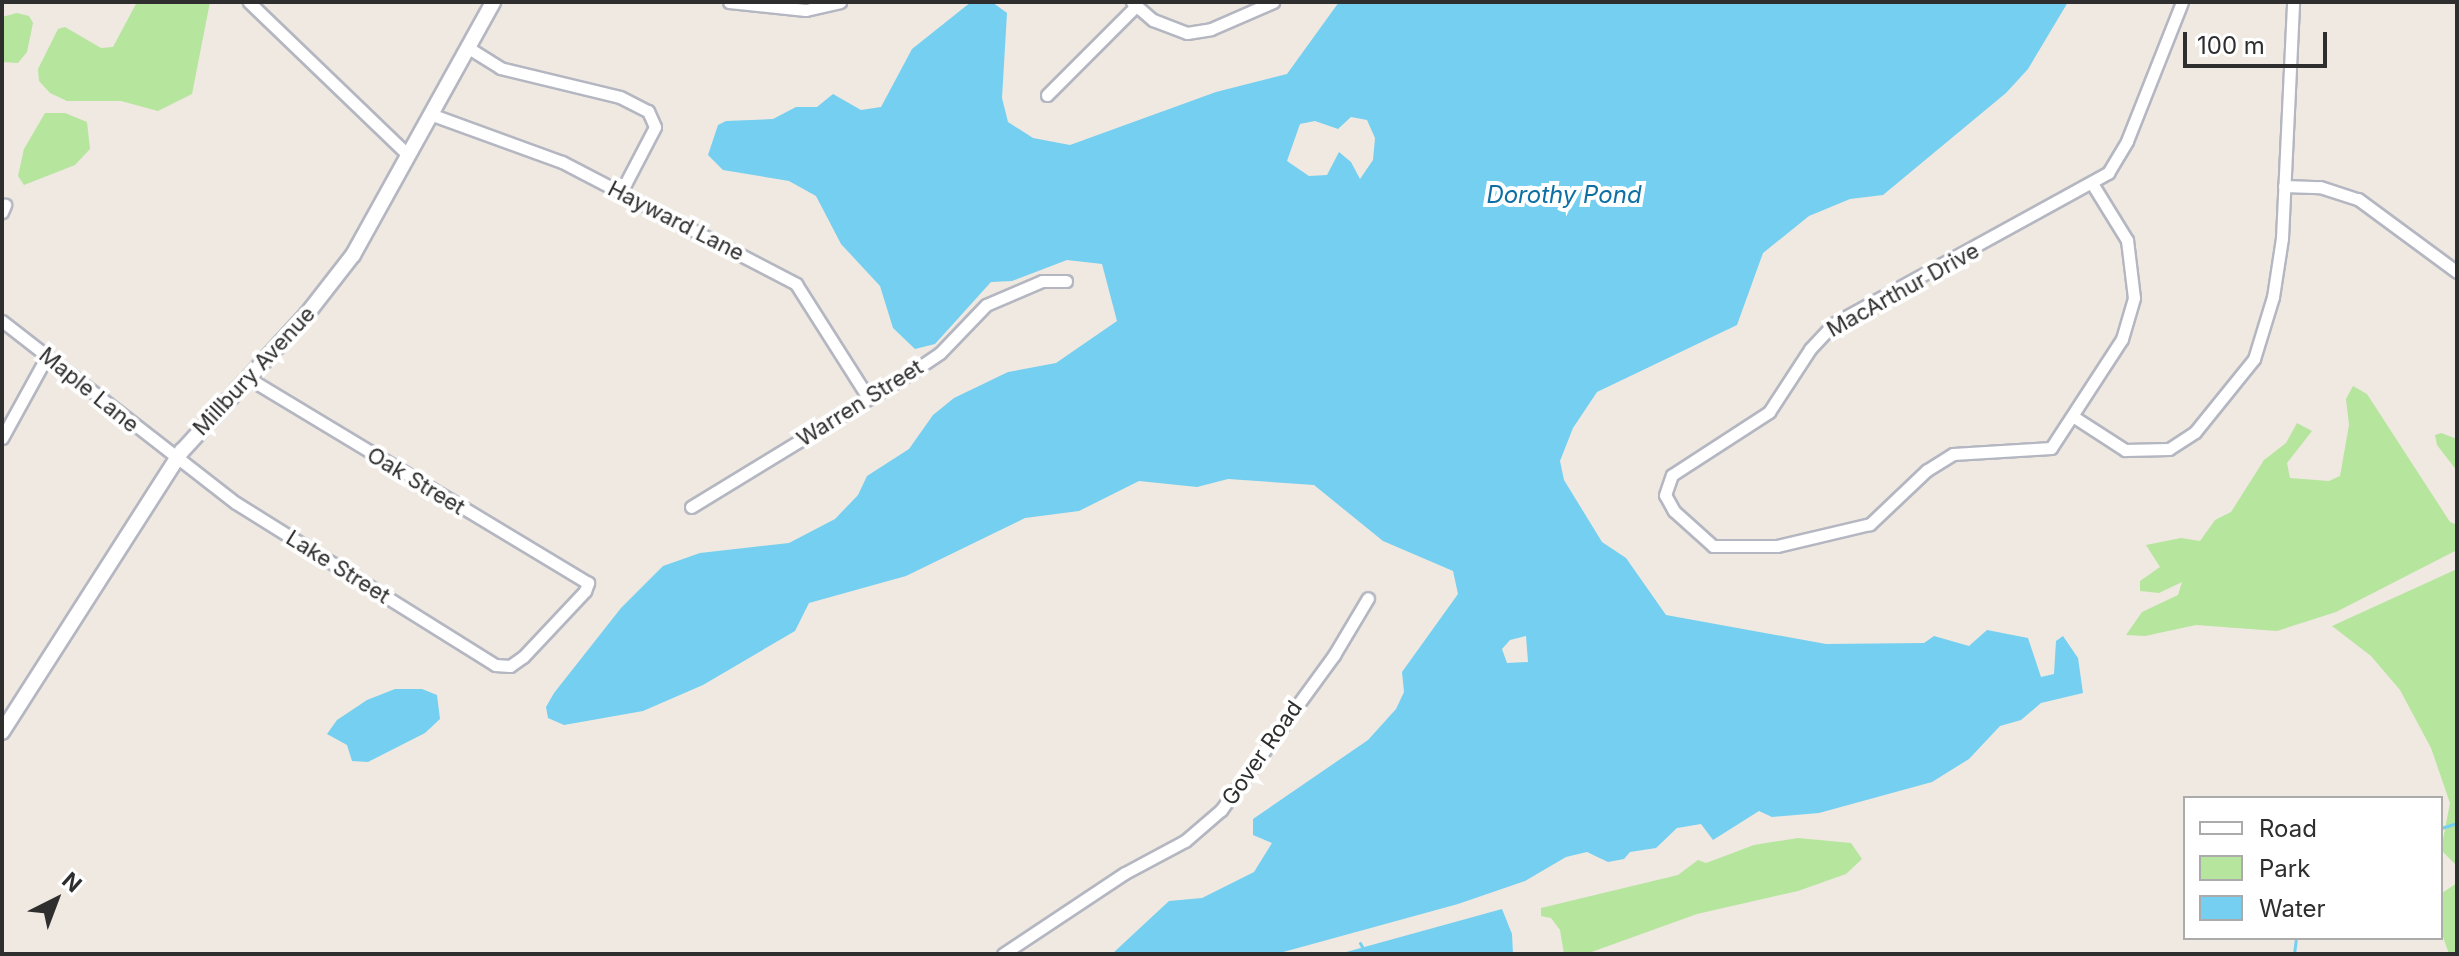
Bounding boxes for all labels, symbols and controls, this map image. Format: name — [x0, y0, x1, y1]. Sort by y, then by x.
scale bar — [2187, 16, 2331, 66]
text: 100 m — [2197, 31, 2265, 60]
street label: Hayward Lane — [603, 175, 749, 267]
water label: Dorothy Pond — [1486, 181, 1642, 209]
street label: MacArthur Drive — [1822, 237, 1984, 343]
street label: Millbury Avenue — [187, 301, 321, 441]
street label: Maple Lane — [34, 342, 144, 438]
street label: Warren Street — [792, 354, 928, 452]
street label: Oak Street — [362, 441, 470, 521]
street label: Lake Street — [281, 525, 395, 609]
street label: Gover Road — [1216, 696, 1308, 810]
legend — [2183, 796, 2443, 940]
text: Road — [2259, 814, 2317, 843]
text: Park — [2259, 854, 2310, 883]
north arrow — [16, 860, 96, 940]
text: N — [57, 867, 87, 897]
text: Water — [2259, 894, 2326, 923]

